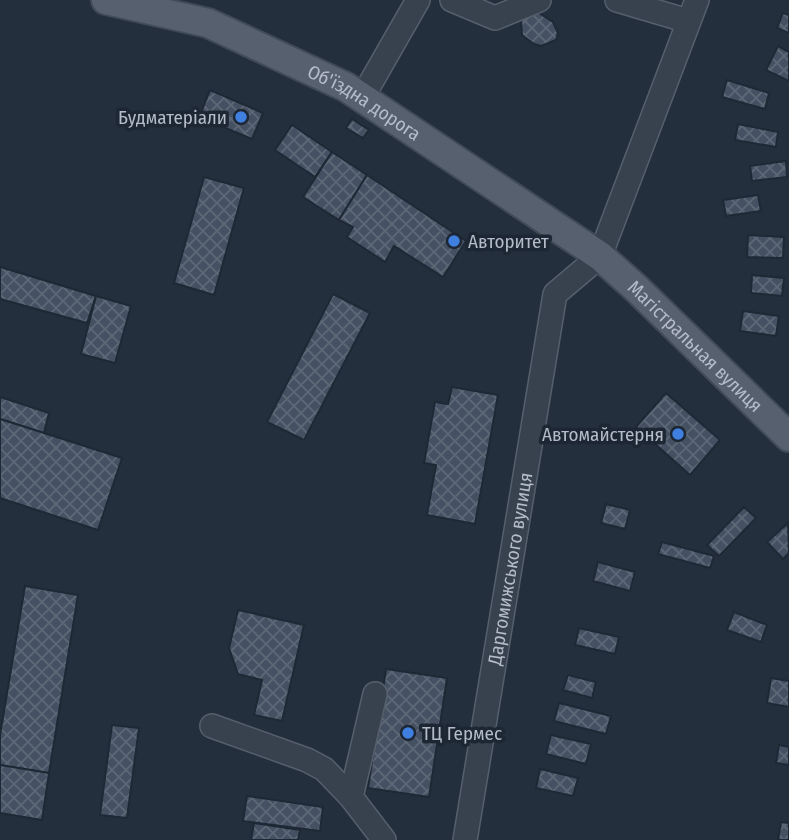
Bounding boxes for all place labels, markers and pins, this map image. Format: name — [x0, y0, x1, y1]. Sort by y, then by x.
place label: Будматеріали — [118, 106, 227, 129]
marker: Будматеріали — [233, 109, 249, 125]
place label: Авторитет — [468, 230, 549, 253]
marker: Авторитет — [446, 233, 462, 249]
place label: Автомайстерня — [542, 423, 664, 446]
marker: Автомайстерня — [670, 426, 686, 442]
place label: ТЦ Гермес — [422, 722, 502, 745]
marker: ТЦ Гермес — [400, 725, 416, 741]

